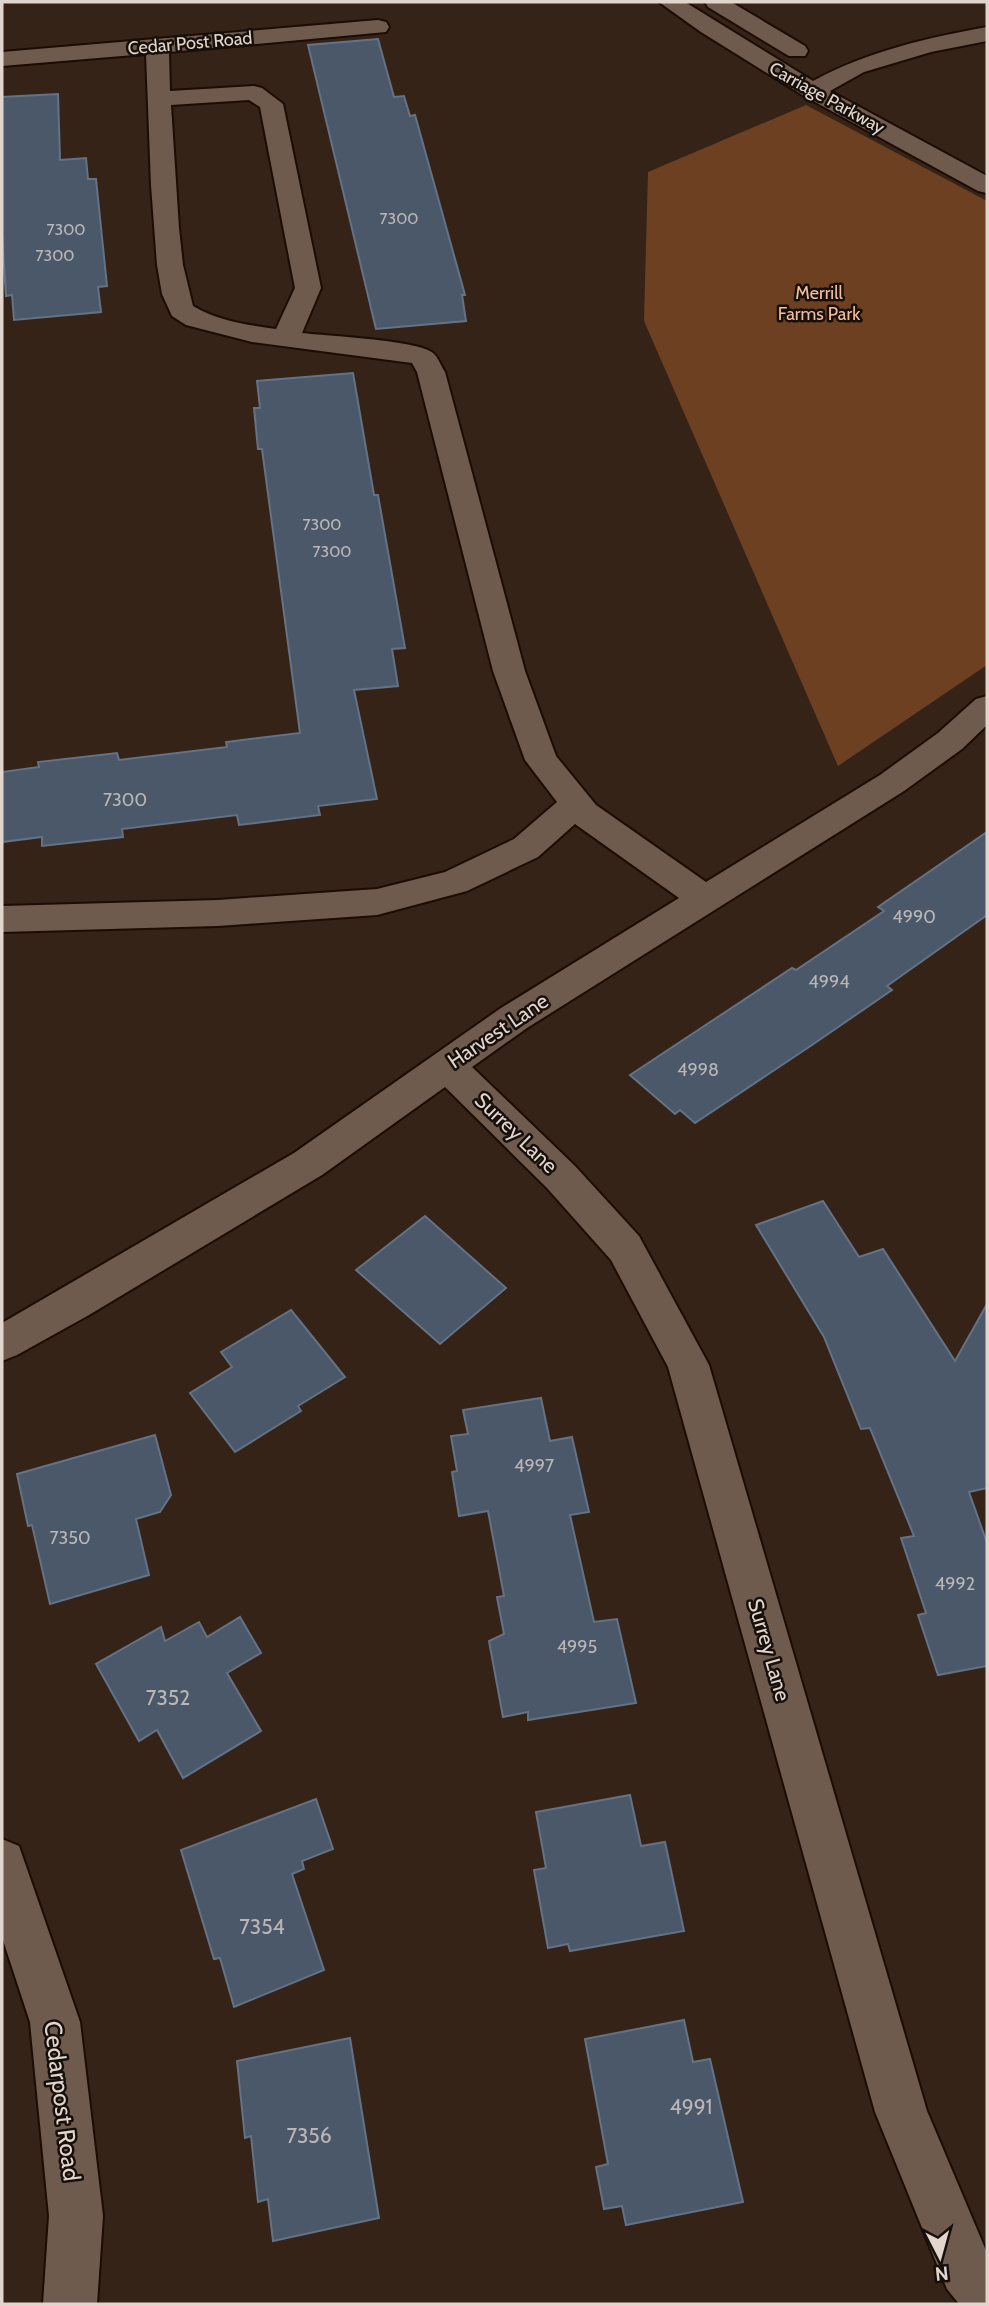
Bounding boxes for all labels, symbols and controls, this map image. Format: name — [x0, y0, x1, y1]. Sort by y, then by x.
street label: Cedar Post Road — [127, 27, 253, 59]
street label: Carriage Parkway — [765, 57, 889, 139]
house number: 7300 — [379, 209, 419, 228]
house number: 7300 — [46, 220, 86, 239]
house number: 7300 — [35, 246, 75, 265]
park label: Merrill Farms Park — [778, 282, 861, 325]
house number: 7300 — [302, 515, 342, 534]
house number: 7300 — [312, 542, 352, 561]
house number: 7300 — [103, 789, 147, 811]
house number: 4990 — [892, 906, 936, 928]
house number: 4994 — [808, 971, 850, 993]
street label: Harvest Lane — [443, 988, 553, 1073]
house number: 4998 — [677, 1059, 719, 1081]
street label: Surrey Lane — [470, 1087, 563, 1178]
house number: 4997 — [514, 1455, 554, 1477]
house number: 7350 — [49, 1527, 91, 1549]
house number: 4992 — [935, 1573, 975, 1595]
street label: Surrey Lane — [743, 1596, 796, 1704]
house number: 4995 — [557, 1636, 597, 1658]
house number: 7352 — [146, 1685, 190, 1710]
house number: 7354 — [239, 1914, 285, 1939]
street label: Cedarpost Road — [38, 2019, 87, 2183]
house number: 4991 — [670, 2094, 712, 2119]
house number: 7356 — [286, 2123, 332, 2148]
north arrow — [905, 2222, 975, 2292]
text: N — [934, 2261, 950, 2286]

